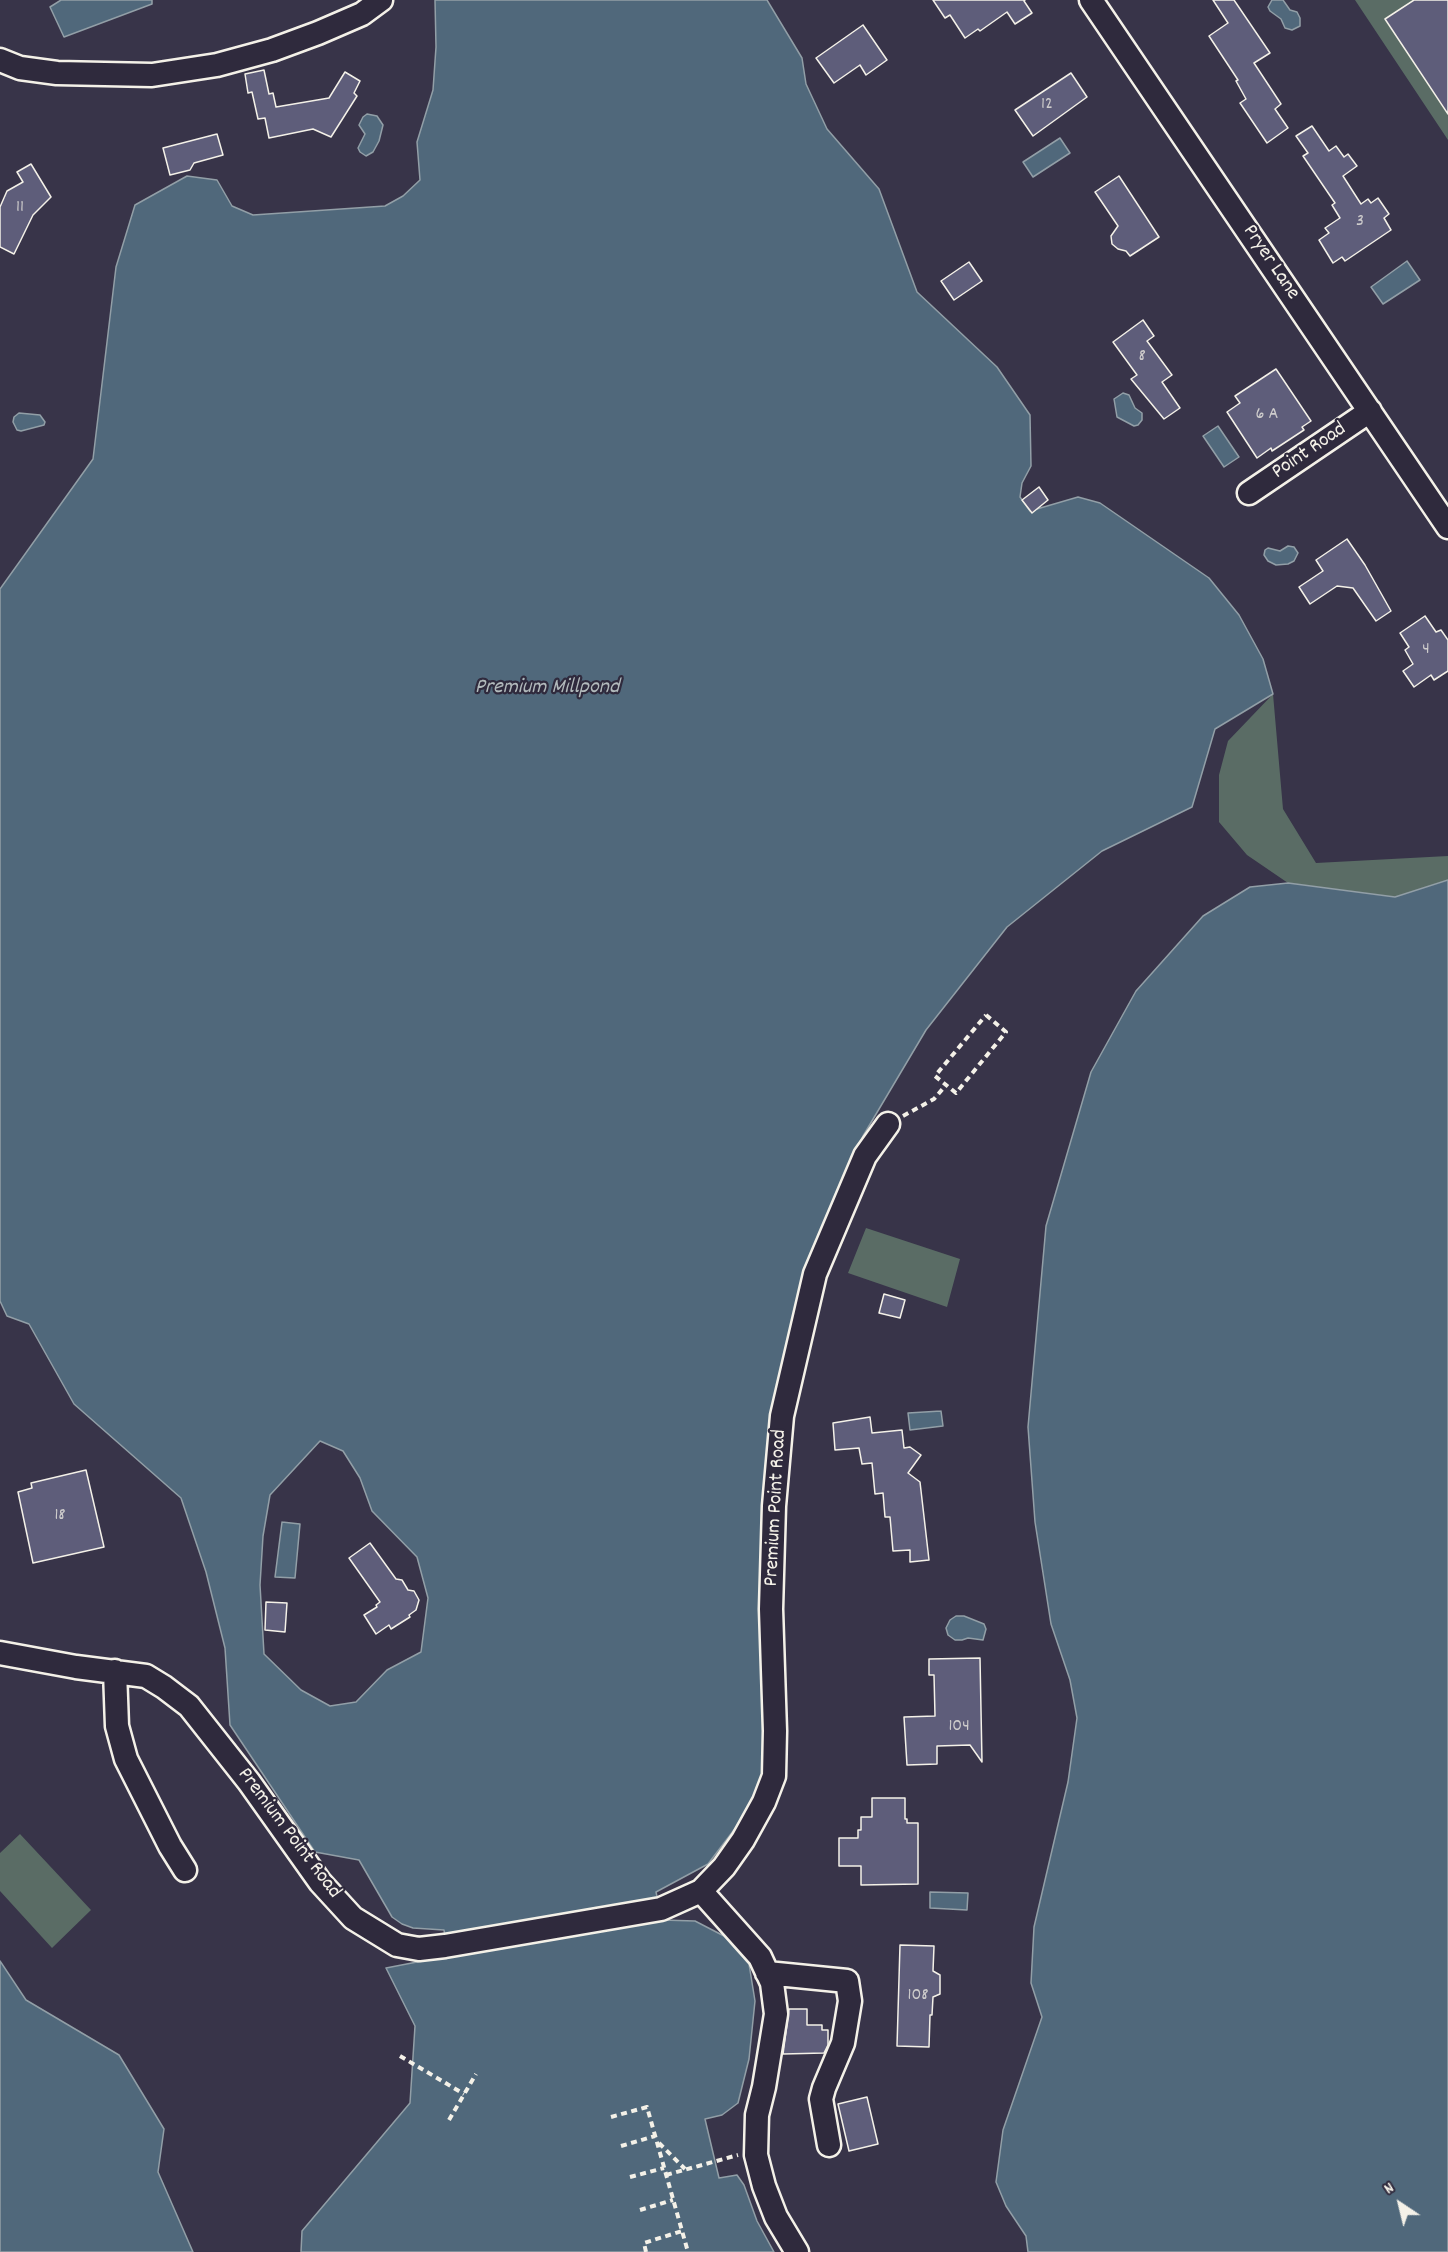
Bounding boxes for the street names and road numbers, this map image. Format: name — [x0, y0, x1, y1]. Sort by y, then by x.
street label: Pryer Lane — [1236, 221, 1304, 305]
street label: Point Road — [1268, 418, 1352, 486]
street label: Premium Point Road — [760, 1429, 794, 1587]
street label: Premium Point Road — [231, 1764, 345, 1904]

